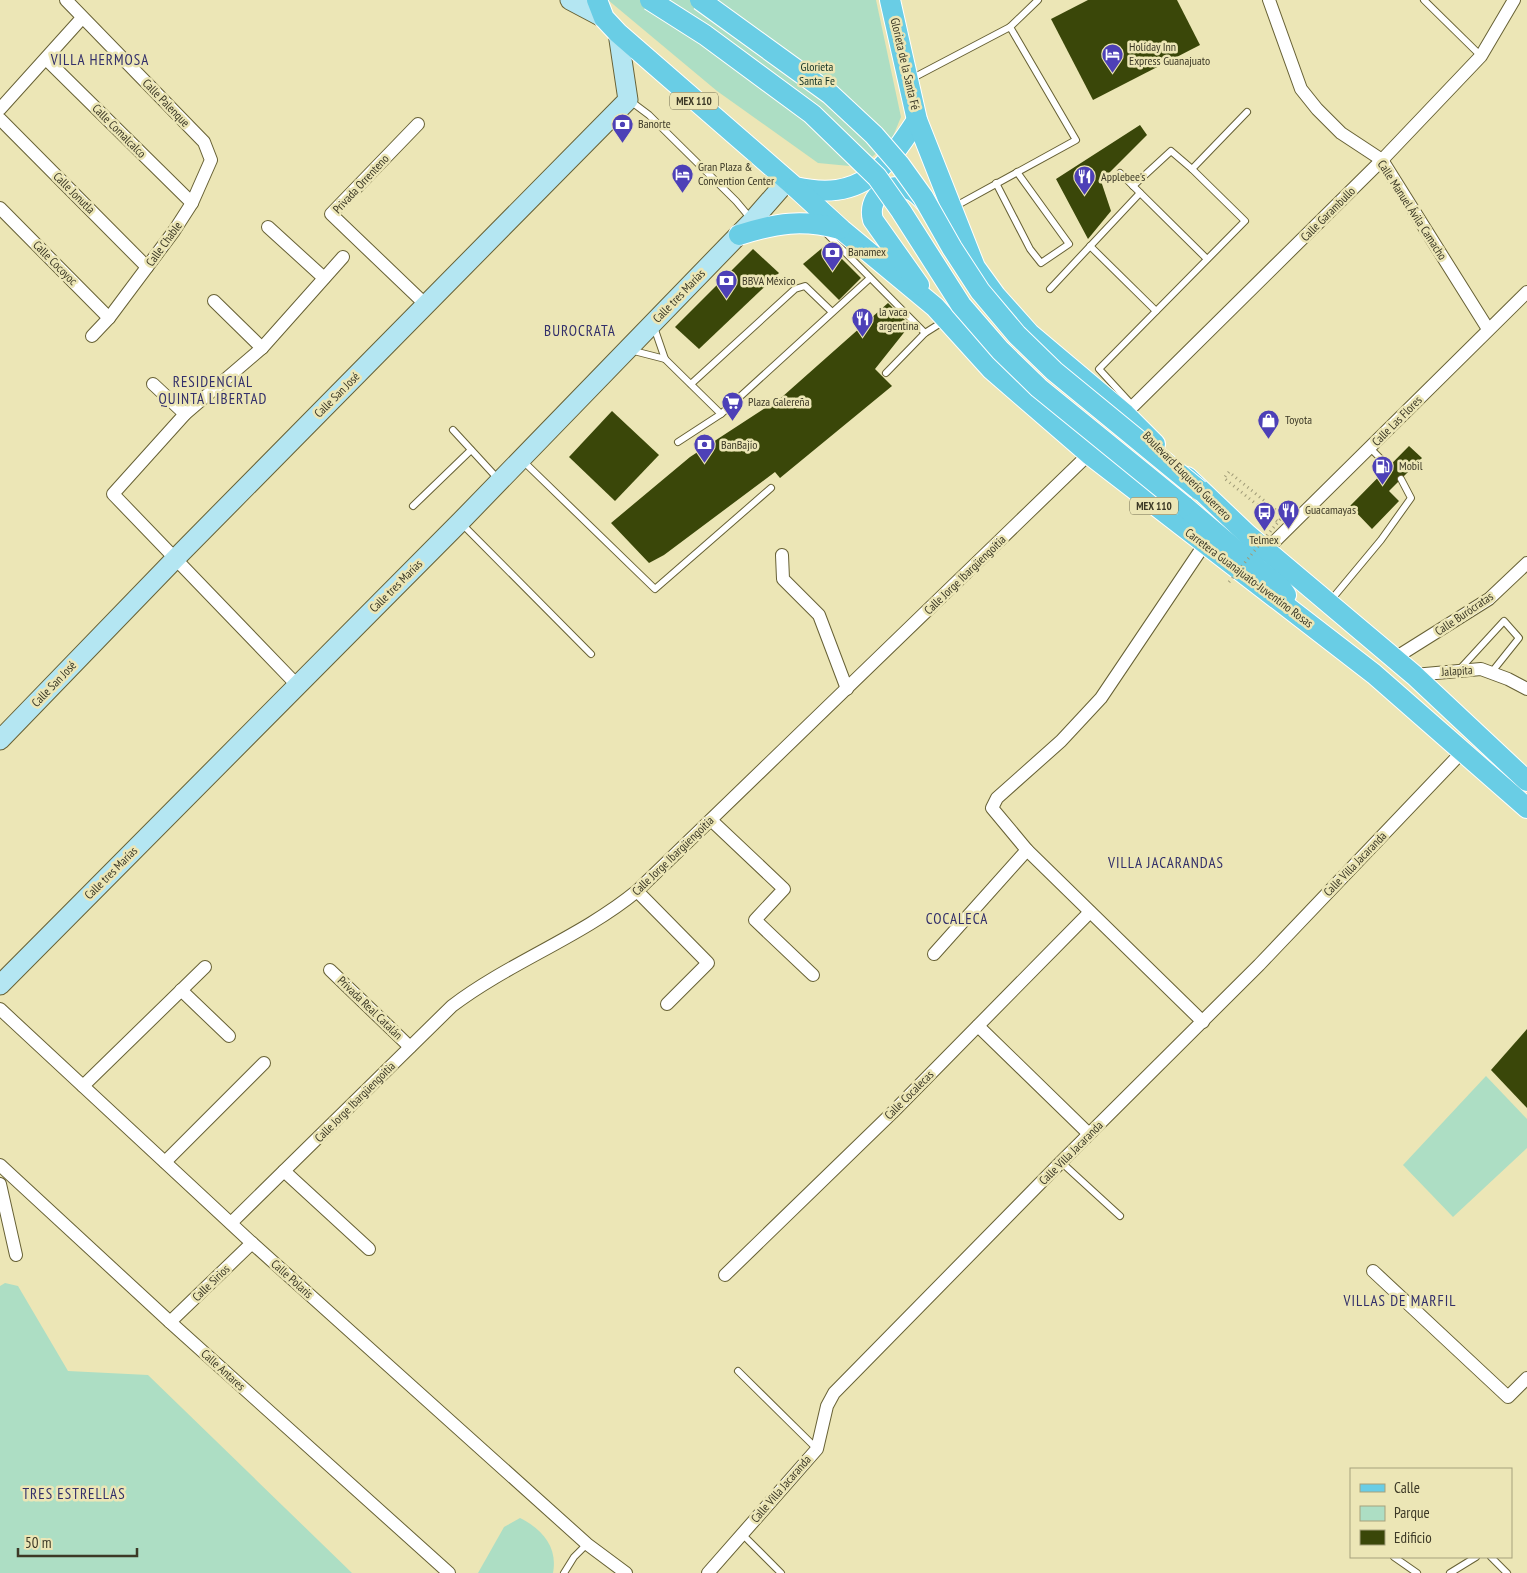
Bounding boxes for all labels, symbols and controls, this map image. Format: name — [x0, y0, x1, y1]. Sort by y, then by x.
street label: Glorieta de la Santa Fé — [888, 16, 923, 111]
place label: Holiday Inn Express Guanajuato — [1129, 39, 1210, 68]
hotel icon: Holiday Inn Express Guanajuato — [1101, 42, 1125, 73]
district label: VILLA HERMOSA — [50, 50, 149, 69]
park label: Glorieta Santa Fe — [799, 59, 835, 88]
street label: Calle Palenque — [140, 75, 193, 130]
road number: MEX 110 — [670, 92, 718, 110]
street label: Calle Comalcalco — [89, 101, 149, 161]
bank icon: Banorte — [610, 112, 634, 143]
place label: Banorte — [638, 116, 671, 131]
street label: Privada Orrenteno — [330, 151, 392, 216]
street label: Calle Manuel Ávila Camacho — [1374, 157, 1450, 263]
place label: Gran Plaza & Convention Center — [698, 159, 775, 188]
hotel icon: Gran Plaza & Convention Center — [670, 162, 694, 193]
restaurant icon: Applebee's — [1073, 165, 1097, 196]
street label: Calle Jonutla — [50, 169, 98, 217]
place label: Applebee's — [1101, 169, 1145, 184]
street label: Calle Garambullo — [1297, 183, 1358, 244]
street label: Calle Chable — [142, 218, 185, 269]
street label: Calle Cocoyoc — [30, 237, 81, 288]
bank icon: Banamex — [820, 240, 844, 271]
place label: Banamex — [848, 244, 886, 259]
street label: Calle tres Marías — [649, 266, 708, 326]
bank icon: BBVA México — [714, 269, 738, 300]
place label: BBVA México — [742, 273, 795, 288]
place label: la vaca argentina — [879, 304, 919, 333]
restaurant icon: la vaca argentina — [851, 307, 875, 338]
district label: BUROCRATA — [544, 321, 616, 340]
street label: Calle San José — [311, 369, 363, 420]
district label: RESIDENCIAL QUINTA LIBERTAD — [159, 372, 267, 408]
supermarket icon: Plaza Galereña — [720, 390, 744, 421]
street label: Calle Las Flores — [1368, 392, 1425, 449]
place label: Plaza Galereña — [748, 394, 810, 409]
shop icon: Toyota — [1257, 408, 1281, 439]
place label: Toyota — [1285, 412, 1312, 427]
street label: Boulevard Euquerio Guerrero — [1140, 428, 1235, 523]
bank icon: BanBajio — [693, 433, 717, 464]
place label: BanBajio — [721, 437, 758, 452]
fuel station icon: Mobil — [1371, 454, 1395, 485]
place label: Mobil — [1399, 458, 1423, 473]
road number: MEX 110 — [1130, 498, 1178, 514]
restaurant icon: Guacamayas — [1277, 498, 1301, 529]
bus stop icon: Telmex — [1252, 501, 1276, 532]
place label: Guacamayas — [1305, 502, 1356, 517]
street label: Carretera Guanajuato-Juventino Rosas — [1182, 525, 1316, 631]
street label: Calle Jorge Ibargüengoitia — [921, 532, 1009, 617]
place label: Telmex — [1249, 532, 1279, 547]
street label: Calle tres Marías — [366, 556, 425, 615]
street label: Calle Burócratas — [1432, 589, 1496, 639]
street label: Calle San José — [28, 658, 79, 710]
street label: Jalapita — [1440, 662, 1473, 679]
street label: Calle Jorge Ibargüengoitia — [629, 813, 717, 898]
street label: Calle Villa Jacaranda — [1320, 828, 1389, 899]
street label: Calle tres Marías — [81, 843, 140, 902]
district label: VILLA JACARANDAS — [1107, 853, 1224, 872]
district label: COCALECA — [926, 909, 988, 928]
street label: Privada Real Catalán — [335, 973, 406, 1042]
street label: Calle Jorge Ibargüengoitia — [311, 1058, 398, 1145]
street label: Calle Cocalecas — [881, 1067, 936, 1122]
street label: Calle Villa Jacaranda — [1036, 1117, 1106, 1188]
street label: Calle Polaris — [268, 1256, 316, 1301]
street label: Calle Sirios — [189, 1261, 232, 1304]
district label: VILLAS DE MARFIL — [1343, 1291, 1456, 1310]
street label: Calle Antares — [198, 1346, 249, 1393]
street label: Calle Villa Jacaranda — [747, 1452, 814, 1525]
legend — [1350, 1468, 1512, 1558]
text: Calle — [1394, 1478, 1420, 1497]
district label: TRES ESTRELLAS — [22, 1484, 126, 1503]
text: Parque — [1394, 1503, 1430, 1522]
scale bar — [18, 1526, 136, 1558]
text: Edificio — [1394, 1528, 1432, 1547]
text: 50 m — [25, 1533, 51, 1552]

